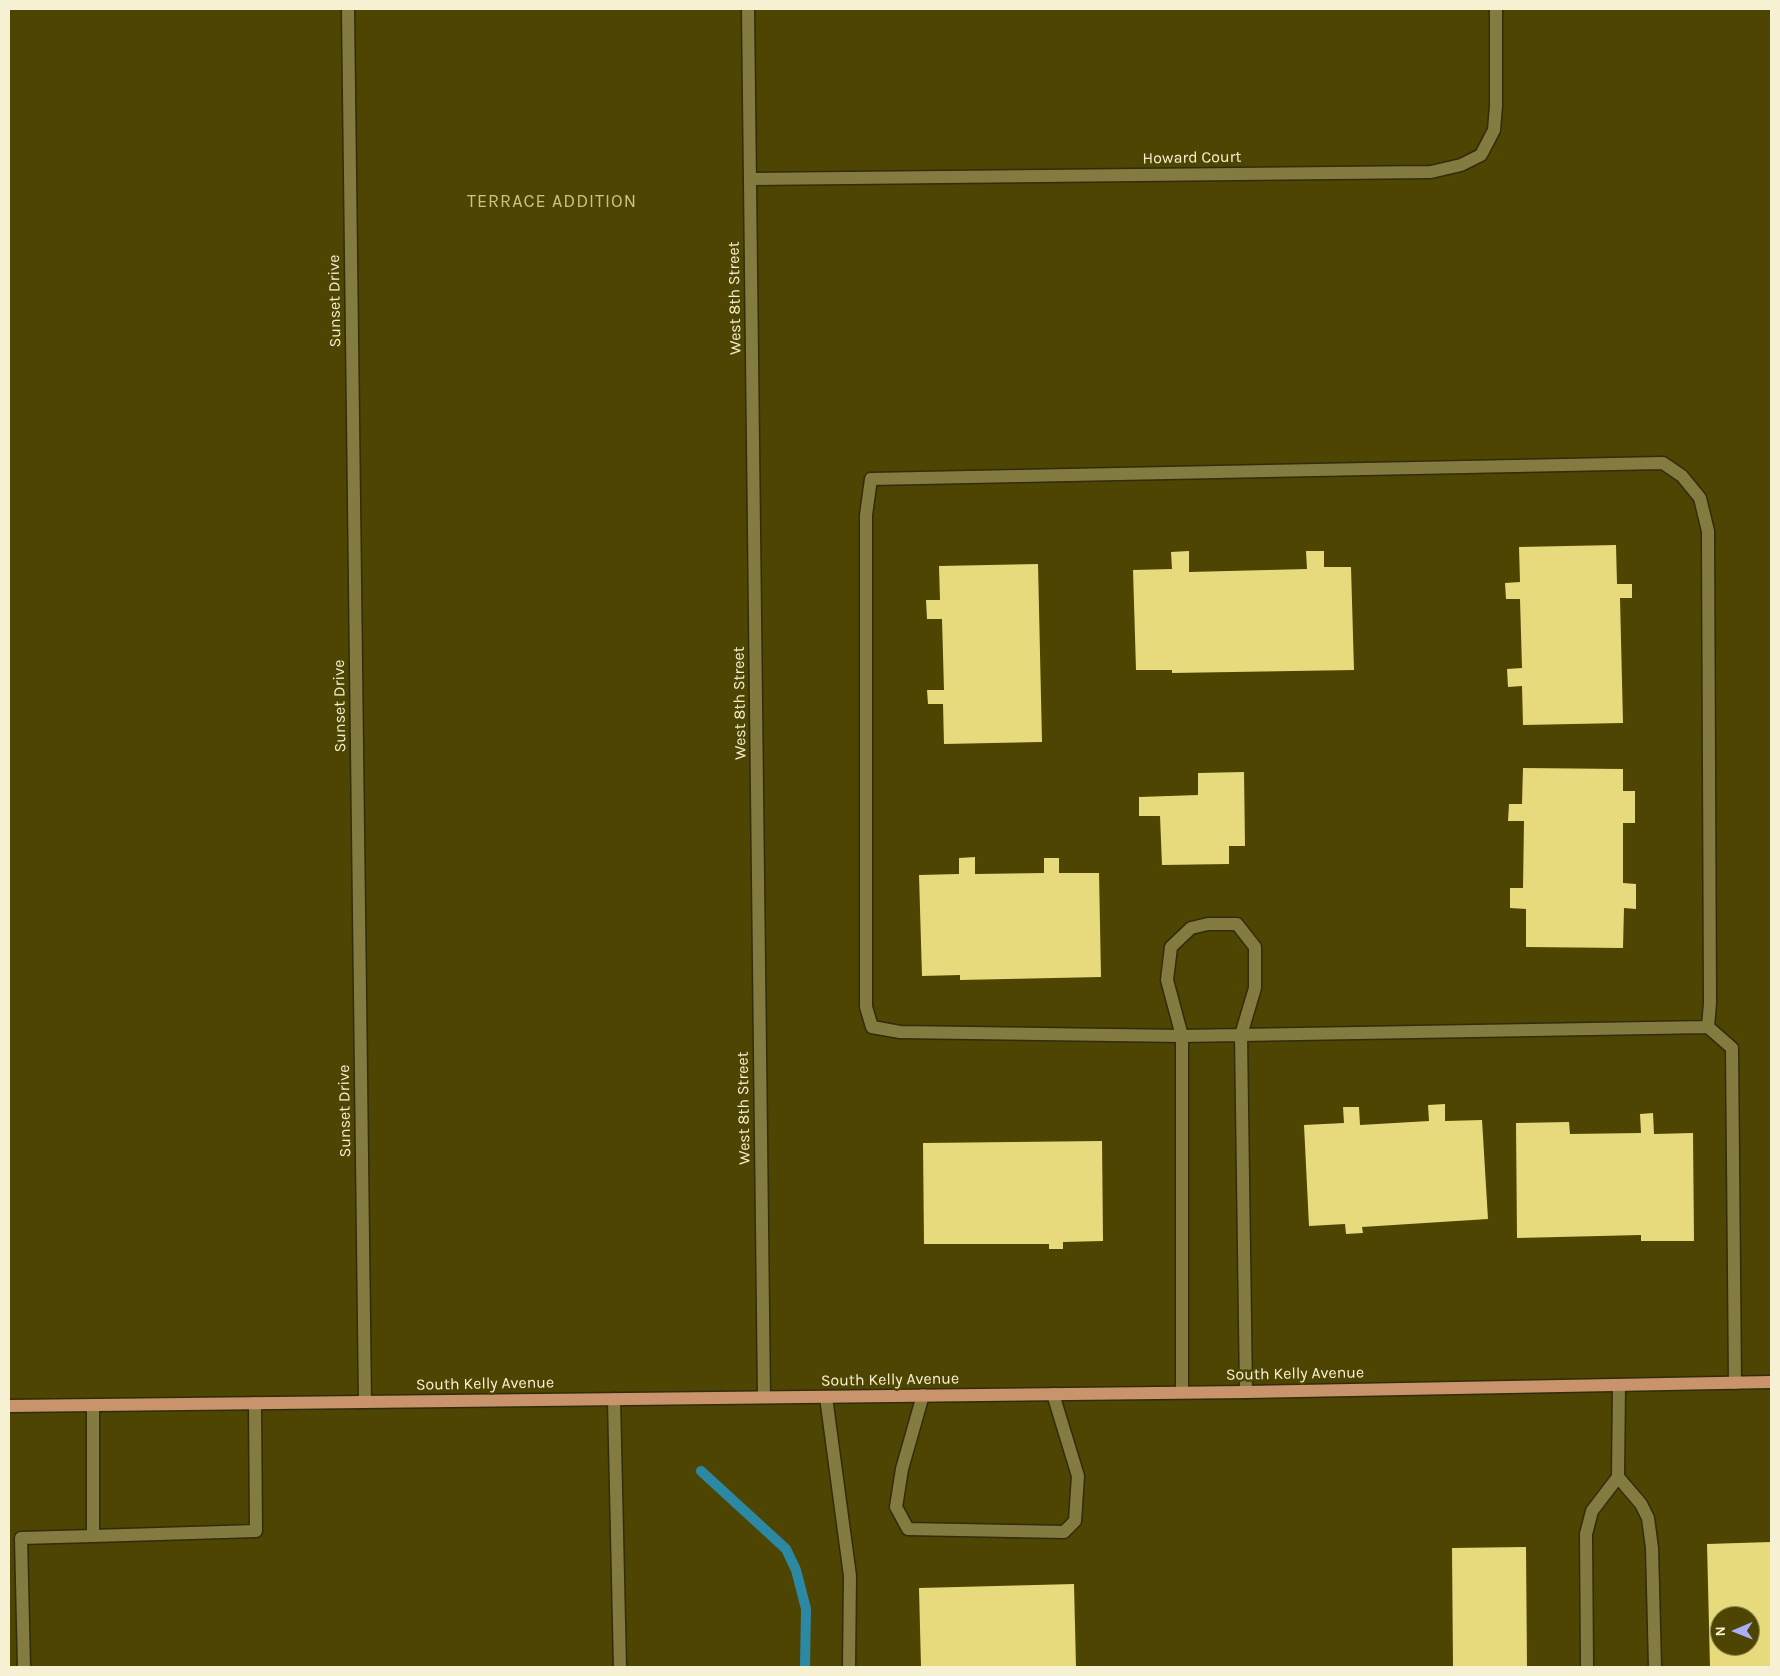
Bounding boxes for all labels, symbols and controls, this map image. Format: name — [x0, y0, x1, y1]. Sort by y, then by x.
street label: Howard Court — [1142, 148, 1242, 168]
district label: TERRACE ADDITION — [465, 191, 639, 213]
street label: West 8th Street — [724, 241, 746, 355]
street label: Sunset Drive — [325, 254, 345, 348]
street label: West 8th Street — [729, 646, 751, 760]
street label: Sunset Drive — [330, 659, 350, 753]
street label: West 8th Street — [733, 1051, 755, 1165]
street label: Sunset Drive — [335, 1064, 355, 1158]
street label: South Kelly Avenue — [1226, 1363, 1364, 1385]
street label: South Kelly Avenue — [821, 1369, 959, 1391]
street label: South Kelly Avenue — [416, 1373, 554, 1395]
north arrow — [1710, 1606, 1760, 1656]
text: N — [1712, 1626, 1729, 1636]

